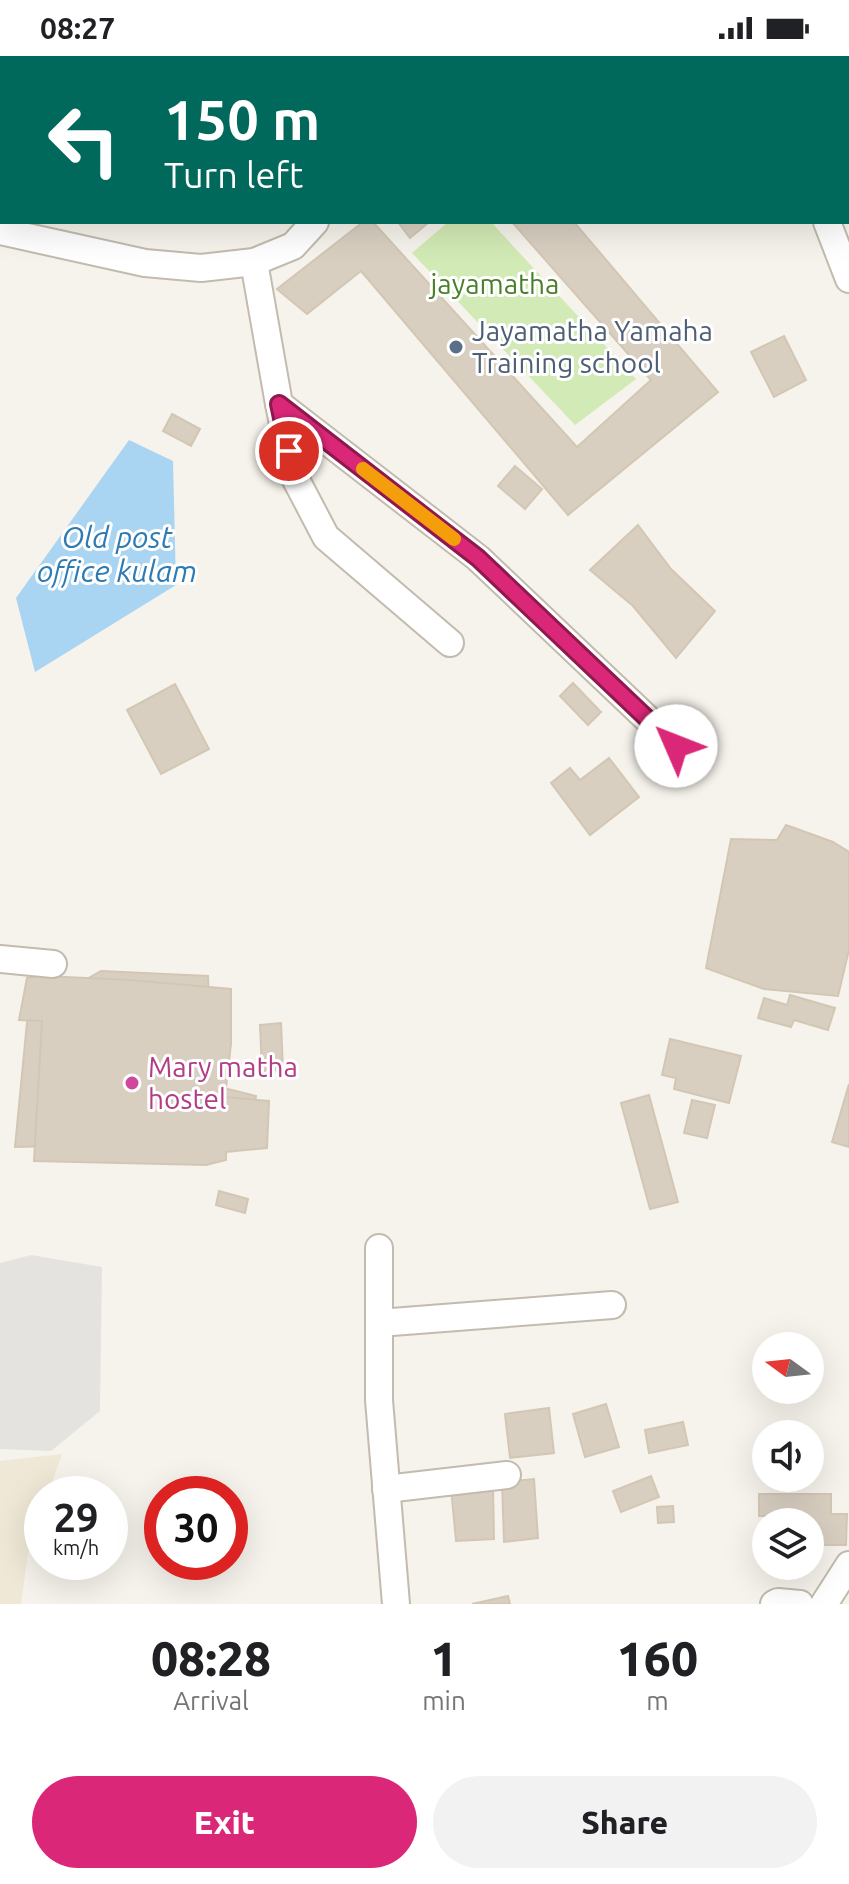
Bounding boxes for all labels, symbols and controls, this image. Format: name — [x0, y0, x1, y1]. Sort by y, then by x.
text: 08:27 — [40, 11, 115, 45]
icon: left — [32, 88, 136, 192]
text: 150 m — [164, 88, 320, 151]
text: Turn left — [164, 154, 303, 195]
park label: jayamatha — [429, 268, 559, 299]
place label: Jayamatha Yamaha Training school — [472, 315, 713, 378]
marker: Jayamatha Yamaha Training school — [447, 338, 465, 356]
pin — [255, 417, 323, 485]
icon: arrive — [267, 429, 311, 473]
water label: Old post office kulam — [37, 520, 197, 588]
position arrow — [634, 704, 718, 788]
place label: Mary matha hostel — [148, 1051, 298, 1114]
marker: Mary matha hostel — [123, 1074, 141, 1092]
north arrow — [752, 1332, 824, 1404]
map controls — [752, 1332, 824, 1580]
button: sound — [752, 1420, 824, 1492]
speed limit sign: 30 — [144, 1476, 248, 1580]
text: 29 — [53, 1495, 99, 1540]
button: layers — [752, 1508, 824, 1580]
text: km/h — [53, 1536, 99, 1559]
text: 08:28 — [151, 1631, 271, 1685]
text: 1 — [430, 1631, 457, 1685]
text: 160 — [617, 1631, 698, 1685]
text: Arrival — [173, 1686, 249, 1715]
text: min — [422, 1686, 466, 1715]
text: m — [646, 1686, 669, 1715]
button: Exit — [32, 1776, 417, 1868]
button: Share — [433, 1776, 817, 1868]

